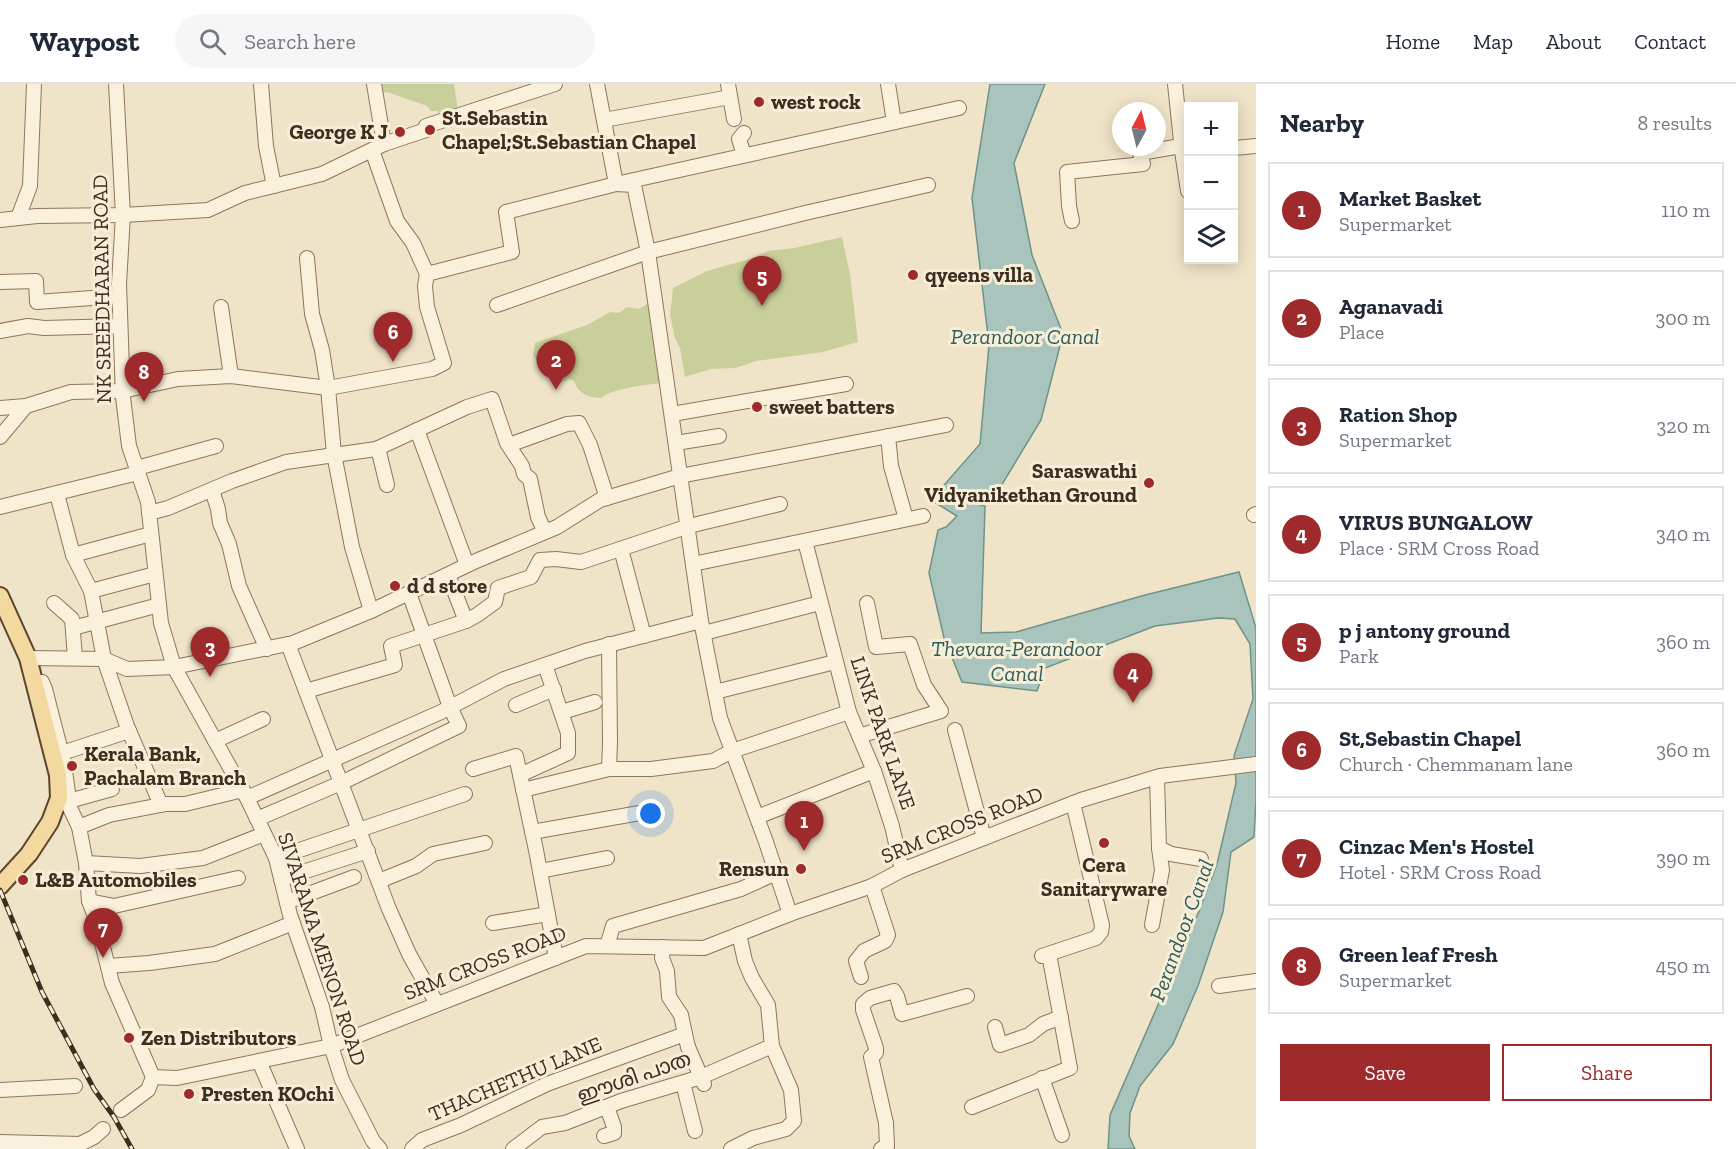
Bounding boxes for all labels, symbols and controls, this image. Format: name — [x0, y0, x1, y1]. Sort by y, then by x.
search box — [175, 14, 595, 68]
text: Waypost — [30, 25, 139, 58]
icon: search — [196, 25, 229, 58]
text: Search here — [244, 28, 356, 55]
text: Home — [1386, 29, 1440, 54]
text: Map — [1473, 29, 1513, 54]
text: About — [1546, 29, 1601, 54]
text: Contact — [1634, 29, 1706, 54]
place label: west rock — [771, 89, 861, 114]
marker: west rock — [752, 95, 766, 109]
north arrow — [1112, 102, 1166, 156]
map controls — [1184, 102, 1238, 264]
button: + — [1184, 102, 1238, 156]
place label: St.Sebastin Chapel;St.Sebastian Chapel — [442, 105, 696, 154]
text: Nearby — [1280, 107, 1364, 139]
text: 8 results — [1637, 111, 1712, 135]
place label: George K J — [289, 119, 388, 144]
marker: St.Sebastin Chapel;St.Sebastian Chapel — [423, 123, 437, 137]
marker: George K J — [393, 125, 407, 139]
button: − — [1184, 156, 1238, 210]
street label: NK SREEDHARAN ROAD — [87, 174, 116, 404]
text: Market Basket — [1339, 185, 1481, 212]
text: 1 — [1297, 198, 1306, 222]
text: 110 m — [1661, 198, 1710, 222]
button: layers — [1184, 210, 1238, 264]
text: Supermarket — [1339, 212, 1452, 236]
pin: 5 — [742, 256, 782, 306]
place label: qyeens villa — [925, 262, 1034, 287]
marker: qyeens villa — [906, 268, 920, 282]
text: Aganavadi — [1339, 293, 1443, 320]
text: 2 — [1296, 306, 1307, 330]
text: 300 m — [1655, 306, 1710, 330]
pin: 6 — [374, 312, 412, 362]
text: Place — [1339, 320, 1384, 344]
water label: Perandoor Canal — [950, 323, 1100, 350]
pin: 2 — [536, 340, 576, 390]
pin: 8 — [124, 352, 164, 402]
place label: sweet batters — [769, 394, 895, 419]
marker: sweet batters — [750, 400, 764, 414]
text: Ration Shop — [1339, 401, 1457, 428]
text: 3 — [1296, 414, 1307, 438]
text: 320 m — [1657, 414, 1710, 438]
text: Supermarket — [1339, 428, 1452, 452]
place label: Saraswathi Vidyanikethan Ground — [924, 458, 1137, 507]
marker: Saraswathi Vidyanikethan Ground — [1142, 476, 1156, 490]
text: VIRUS BUNGALOW — [1339, 509, 1533, 536]
text: 4 — [1296, 522, 1307, 546]
text: 340 m — [1656, 522, 1710, 546]
text: Place · SRM Cross Road — [1339, 536, 1539, 560]
place label: d d store — [407, 573, 487, 598]
marker: d d store — [388, 579, 402, 593]
text: p j antony ground — [1339, 617, 1510, 644]
pin: 3 — [190, 628, 230, 677]
text: 5 — [1296, 630, 1307, 654]
text: 360 m — [1656, 630, 1710, 654]
water label: Thevara-Perandoor Canal — [931, 635, 1104, 687]
text: Park — [1339, 644, 1379, 668]
street label: LINK PARK LANE — [846, 653, 921, 813]
pin: 4 — [1114, 654, 1152, 703]
text: St,Sebastin Chapel — [1339, 725, 1521, 752]
text: 6 — [1296, 738, 1307, 762]
text: 360 m — [1656, 738, 1710, 762]
place label: Kerala Bank, Pachalam Branch — [84, 741, 246, 790]
text: Church · Chemmanam lane — [1339, 752, 1573, 776]
marker: Kerala Bank, Pachalam Branch — [65, 759, 79, 773]
street label: SRM CROSS ROAD — [877, 781, 1046, 868]
your location — [636, 799, 665, 828]
pin: 1 — [784, 802, 824, 851]
street label: SIVARAMA MENON ROAD — [273, 829, 372, 1069]
text: Cinzac Men's Hostel — [1339, 833, 1534, 860]
marker: Cera Sanitaryware — [1097, 836, 1111, 850]
text: 7 — [1297, 846, 1306, 870]
text: 390 m — [1656, 846, 1710, 870]
place label: Cera Sanitaryware — [1041, 852, 1167, 901]
place label: Rensun — [719, 856, 790, 881]
water label: Perandoor Canal — [1143, 856, 1220, 1005]
text: Hotel · SRM Cross Road — [1339, 860, 1541, 884]
marker: Rensun — [794, 862, 808, 876]
place label: L&B Automobiles — [35, 867, 197, 892]
marker: L&B Automobiles — [16, 873, 30, 887]
pin: 7 — [84, 908, 122, 958]
street label: SRM CROSS ROAD — [400, 920, 570, 1005]
text: Green leaf Fresh — [1339, 941, 1498, 968]
text: 8 — [1296, 954, 1307, 978]
text: 450 m — [1656, 954, 1710, 978]
text: Supermarket — [1339, 968, 1452, 992]
place label: Zen Distributors — [141, 1025, 297, 1050]
marker: Zen Distributors — [122, 1031, 136, 1045]
street label: THACHETHU LANE — [425, 1031, 605, 1126]
button: Save — [1280, 1044, 1490, 1101]
button: Share — [1502, 1044, 1712, 1101]
street label: ഈശി പാത — [574, 1045, 694, 1108]
place label: Presten KOchi — [201, 1081, 334, 1106]
marker: Presten KOchi — [182, 1087, 196, 1101]

